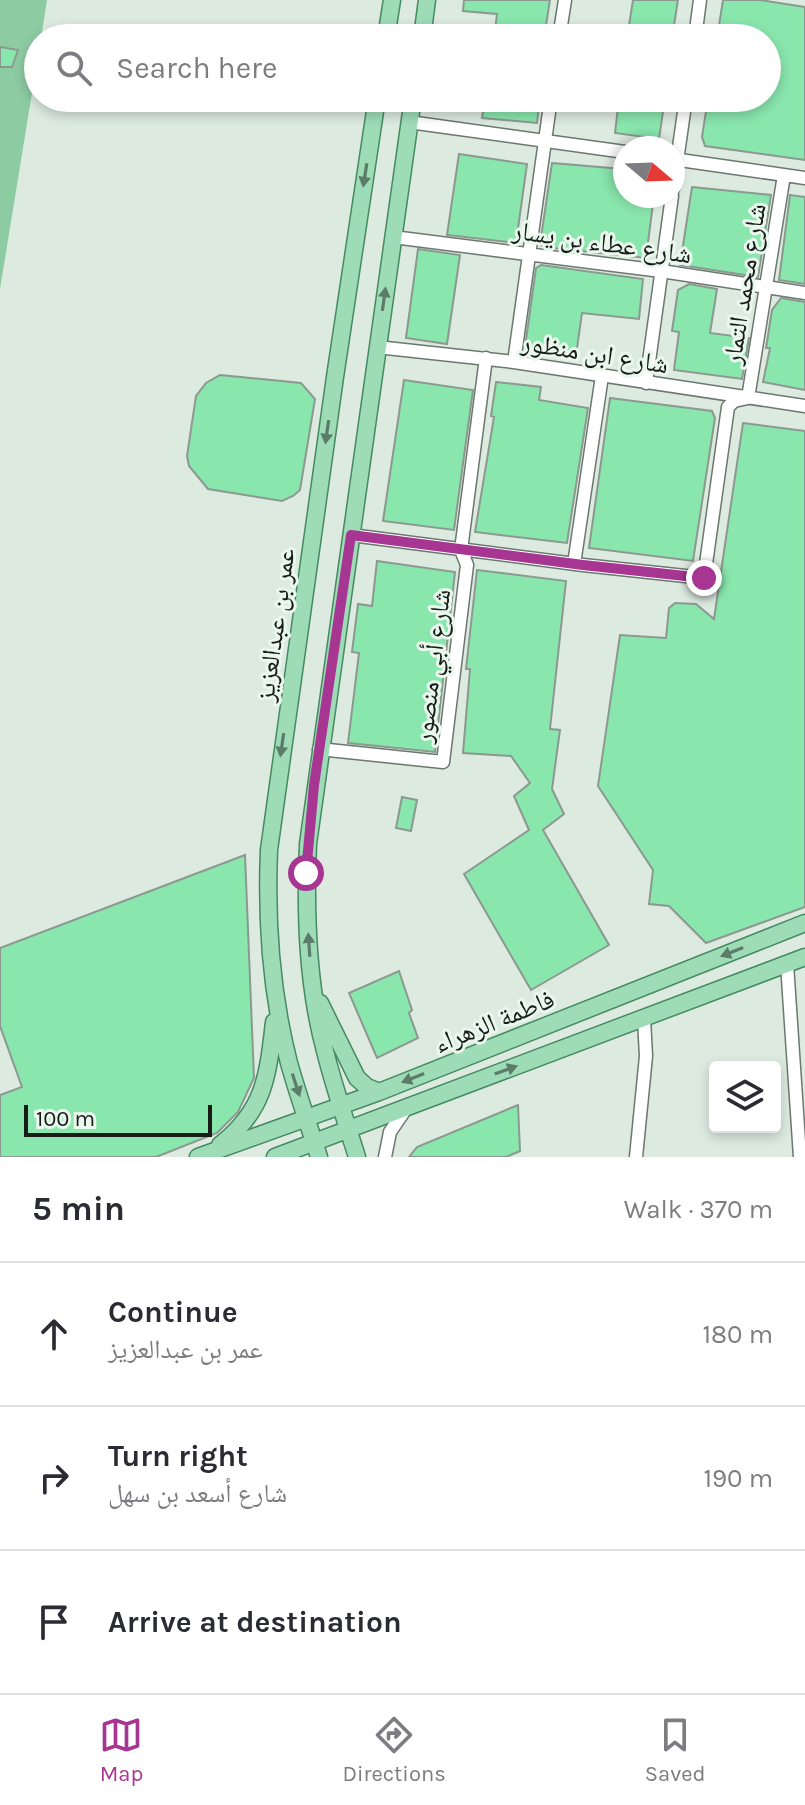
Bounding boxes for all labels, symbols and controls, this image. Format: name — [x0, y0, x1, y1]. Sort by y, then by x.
search box — [24, 24, 781, 112]
icon: search — [52, 46, 96, 90]
text: Search here — [116, 50, 277, 86]
north arrow — [613, 136, 685, 208]
one-way arrow — [358, 163, 371, 188]
street label: شارع محمد التمار — [716, 201, 773, 368]
street label: شارع عطاء بن يسار — [509, 214, 693, 270]
one-way arrow — [378, 286, 391, 311]
street label: شارع ابن منظور — [518, 326, 671, 380]
one-way arrow — [320, 420, 333, 445]
street label: عمر بن عبدالعزيز — [249, 546, 302, 705]
route end — [686, 560, 722, 596]
street label: شارع أبي منصور — [407, 587, 462, 746]
one-way arrow — [275, 733, 288, 758]
route start — [288, 855, 324, 891]
one-way arrow — [302, 932, 315, 957]
one-way arrow — [720, 946, 744, 959]
street label: فاطمة الزهراء — [430, 983, 559, 1060]
map controls — [709, 1061, 781, 1133]
button: layers — [709, 1061, 781, 1133]
one-way arrow — [494, 1063, 518, 1076]
one-way arrow — [401, 1072, 425, 1085]
one-way arrow — [290, 1074, 303, 1098]
scale bar — [24, 1101, 212, 1137]
text: 100 m — [36, 1106, 95, 1132]
text: 5 min — [32, 1189, 125, 1229]
text: Walk · 370 m — [624, 1194, 773, 1225]
text: Continue — [108, 1294, 238, 1330]
icon: ahead — [32, 1312, 76, 1356]
text: 180 m — [703, 1319, 773, 1350]
text: عمر بن عبدالعزيز — [108, 1334, 263, 1365]
text: Turn right — [108, 1438, 248, 1474]
icon: right — [32, 1456, 76, 1500]
text: 190 m — [703, 1463, 773, 1494]
text: شارع أسعد بن سهل — [108, 1478, 287, 1509]
icon: arrive — [32, 1600, 76, 1644]
text: Arrive at destination — [108, 1604, 402, 1640]
tab: Map — [99, 1713, 143, 1787]
tab: Directions — [342, 1713, 446, 1787]
tab: Saved — [645, 1713, 706, 1787]

